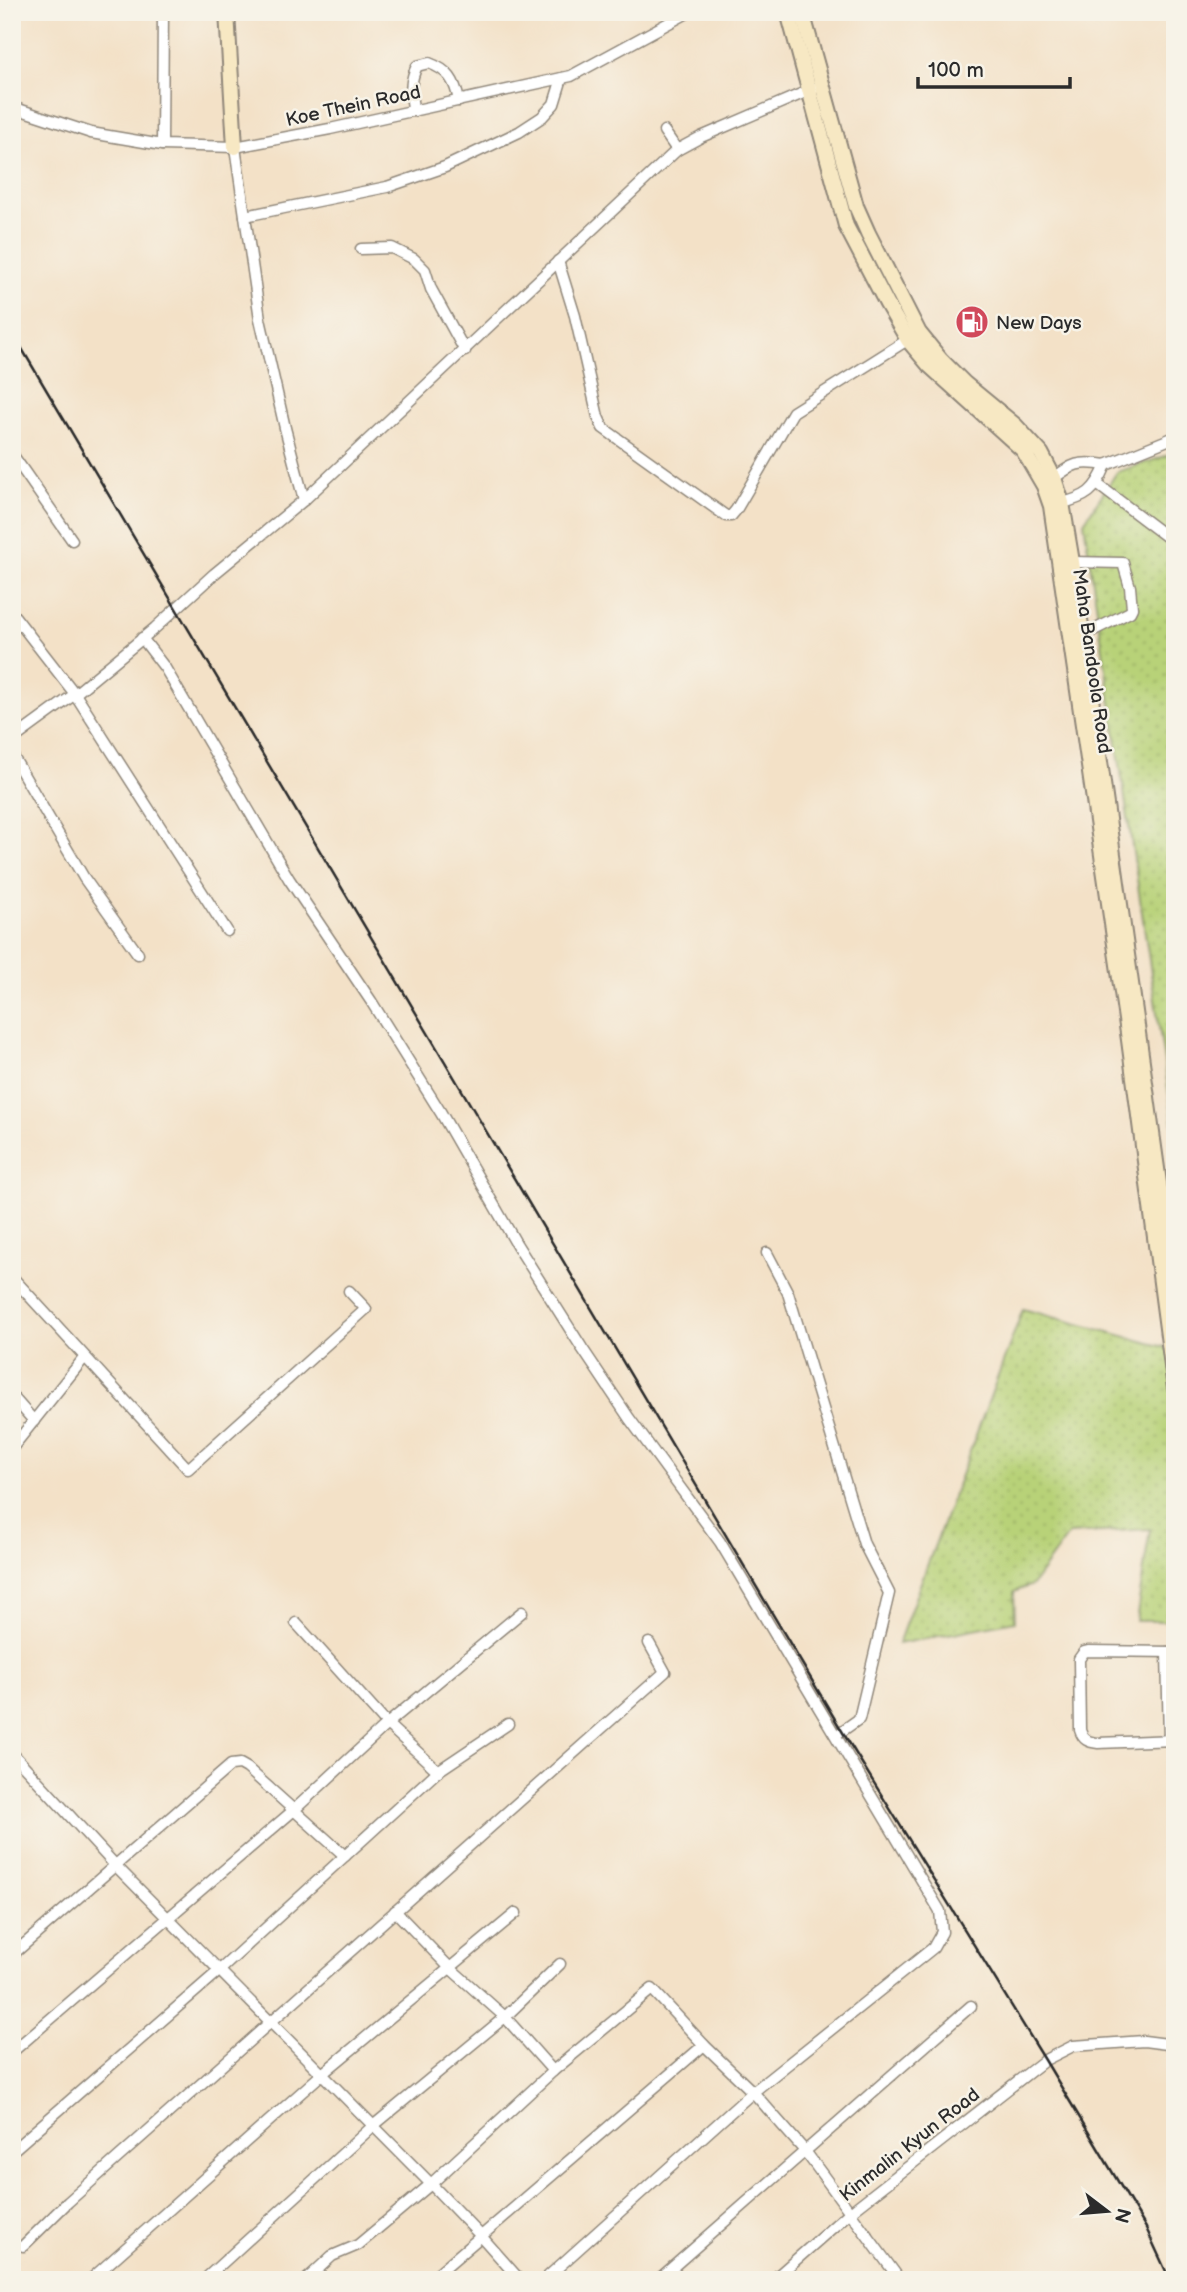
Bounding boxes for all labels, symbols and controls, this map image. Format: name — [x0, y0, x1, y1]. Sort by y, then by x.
scale bar — [918, 46, 1070, 90]
text: 100 m — [928, 58, 984, 83]
street label: Koe Thein Road — [284, 81, 423, 132]
fuel station icon: New Days — [953, 303, 991, 341]
place label: New Days — [996, 312, 1082, 335]
street label: Maha Bandoola Road — [1067, 567, 1116, 755]
street label: Kinmalin Kyun Road — [835, 2083, 984, 2207]
north arrow — [1072, 2176, 1142, 2246]
text: N — [1109, 2205, 1135, 2225]

